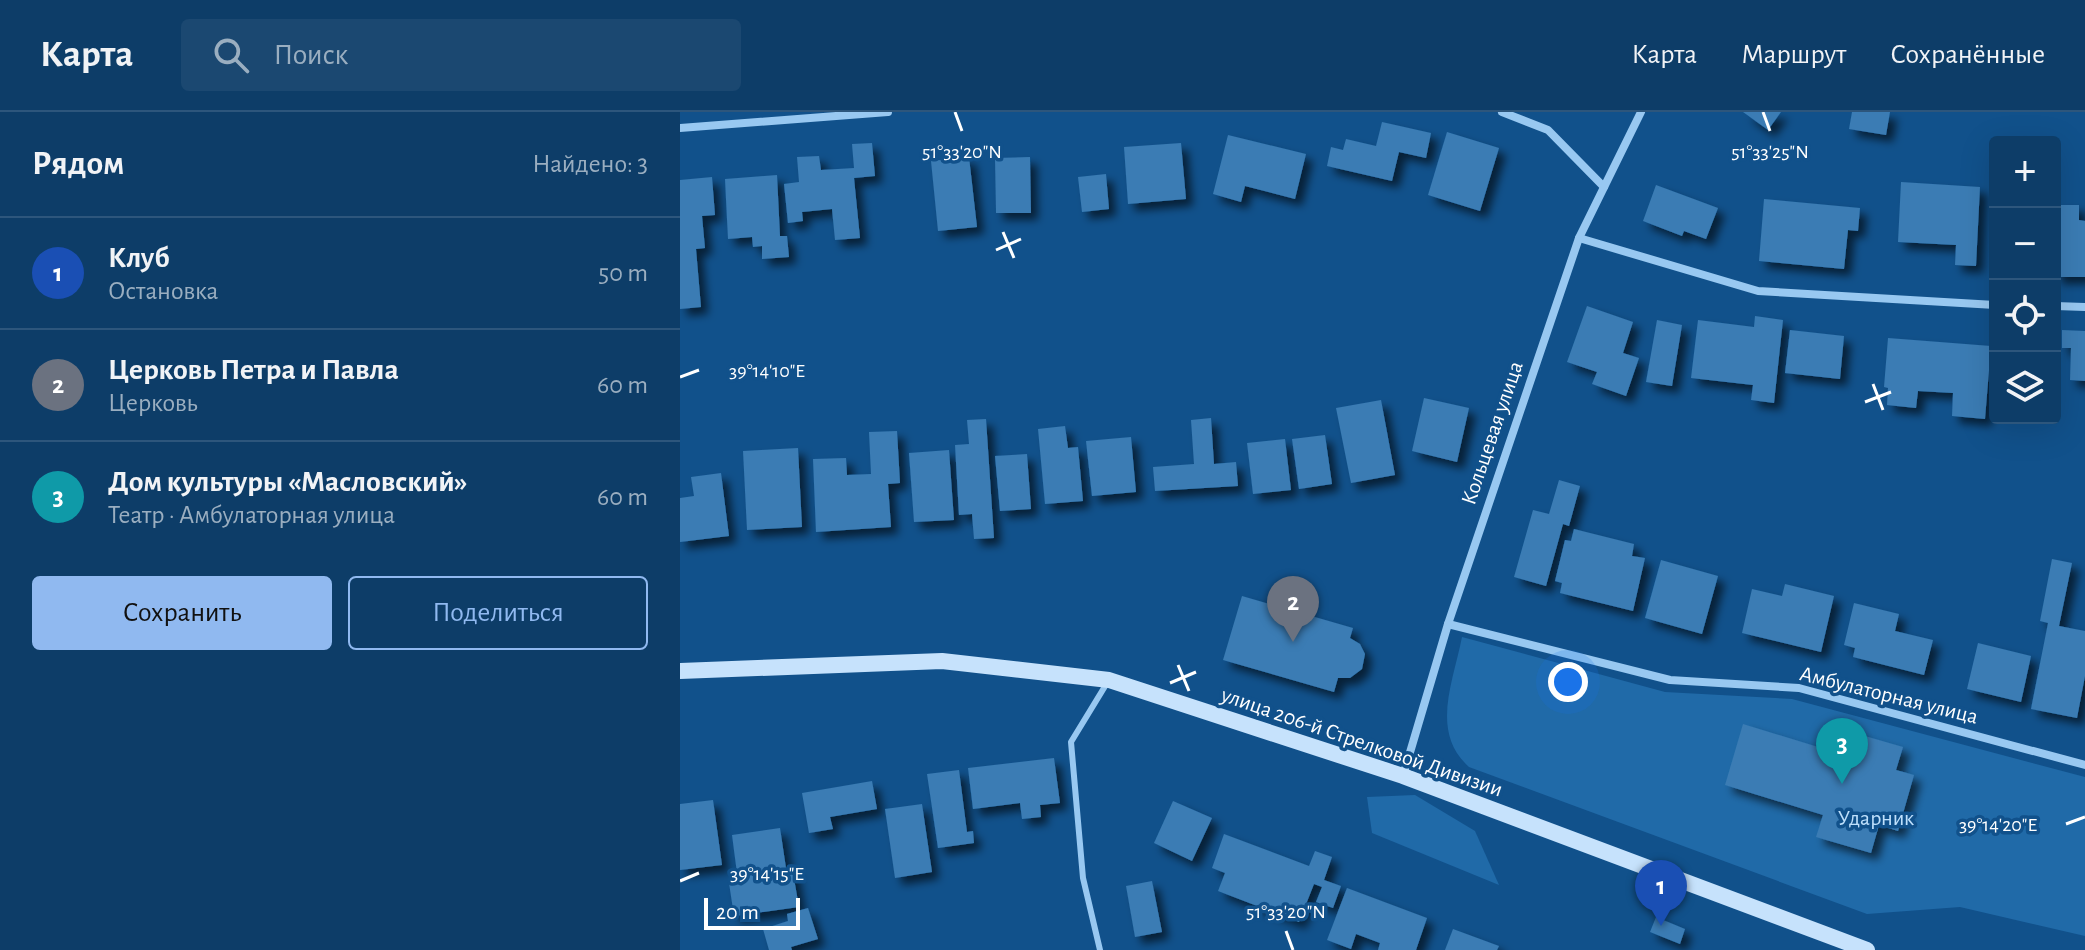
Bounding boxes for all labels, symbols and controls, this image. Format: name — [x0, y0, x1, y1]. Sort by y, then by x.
search box — [181, 19, 741, 91]
icon: search — [209, 33, 253, 77]
text: Карта — [40, 36, 133, 74]
text: Поиск — [273, 40, 348, 70]
text: Карта — [1631, 41, 1697, 69]
text: Маршрут — [1741, 41, 1846, 69]
text: Сохранённые — [1890, 41, 2045, 69]
map controls — [1989, 136, 2061, 424]
button: + — [1989, 136, 2061, 208]
text: 51°33'20"N — [922, 142, 1002, 162]
text: 51°33'25"N — [1731, 142, 1809, 162]
text: Рядом — [32, 147, 124, 181]
text: Найдено: 3 — [532, 151, 648, 177]
button: − — [1989, 208, 2061, 280]
text: Клуб — [108, 243, 170, 273]
text: 1 — [53, 260, 63, 286]
text: 50 m — [598, 260, 648, 286]
text: Остановка — [108, 278, 218, 304]
button: locate — [1989, 280, 2061, 352]
button: layers — [1989, 352, 2061, 424]
text: Церковь Петра и Павла — [108, 355, 399, 385]
street label: Кольцевая улица — [1457, 358, 1527, 508]
text: 39°14'10"E — [729, 361, 805, 381]
text: 2 — [52, 372, 64, 398]
text: 60 m — [597, 372, 648, 398]
text: Церковь — [108, 390, 198, 416]
text: Дом культуры «Масловский» — [108, 467, 468, 497]
text: 3 — [52, 484, 64, 510]
text: 60 m — [597, 484, 648, 510]
text: Театр · Амбулаторная улица — [108, 502, 395, 528]
button: Сохранить — [32, 576, 332, 650]
button: Поделиться — [348, 576, 648, 650]
pin: 2 — [1267, 576, 1319, 642]
your location — [1548, 662, 1588, 702]
street label: Амбулаторная улица — [1798, 662, 1980, 728]
street label: улица 206-й Стрелковой Дивизии — [1218, 683, 1506, 801]
pin: 3 — [1816, 718, 1868, 784]
park label: Ударник — [1838, 807, 1914, 829]
text: 39°14'20"E — [1959, 815, 2037, 835]
pin: 1 — [1635, 860, 1687, 926]
text: 39°14'15"E — [730, 864, 804, 884]
scale bar — [704, 894, 800, 930]
text: 20 m — [716, 901, 759, 923]
text: 51°33'20"N — [1246, 902, 1326, 922]

